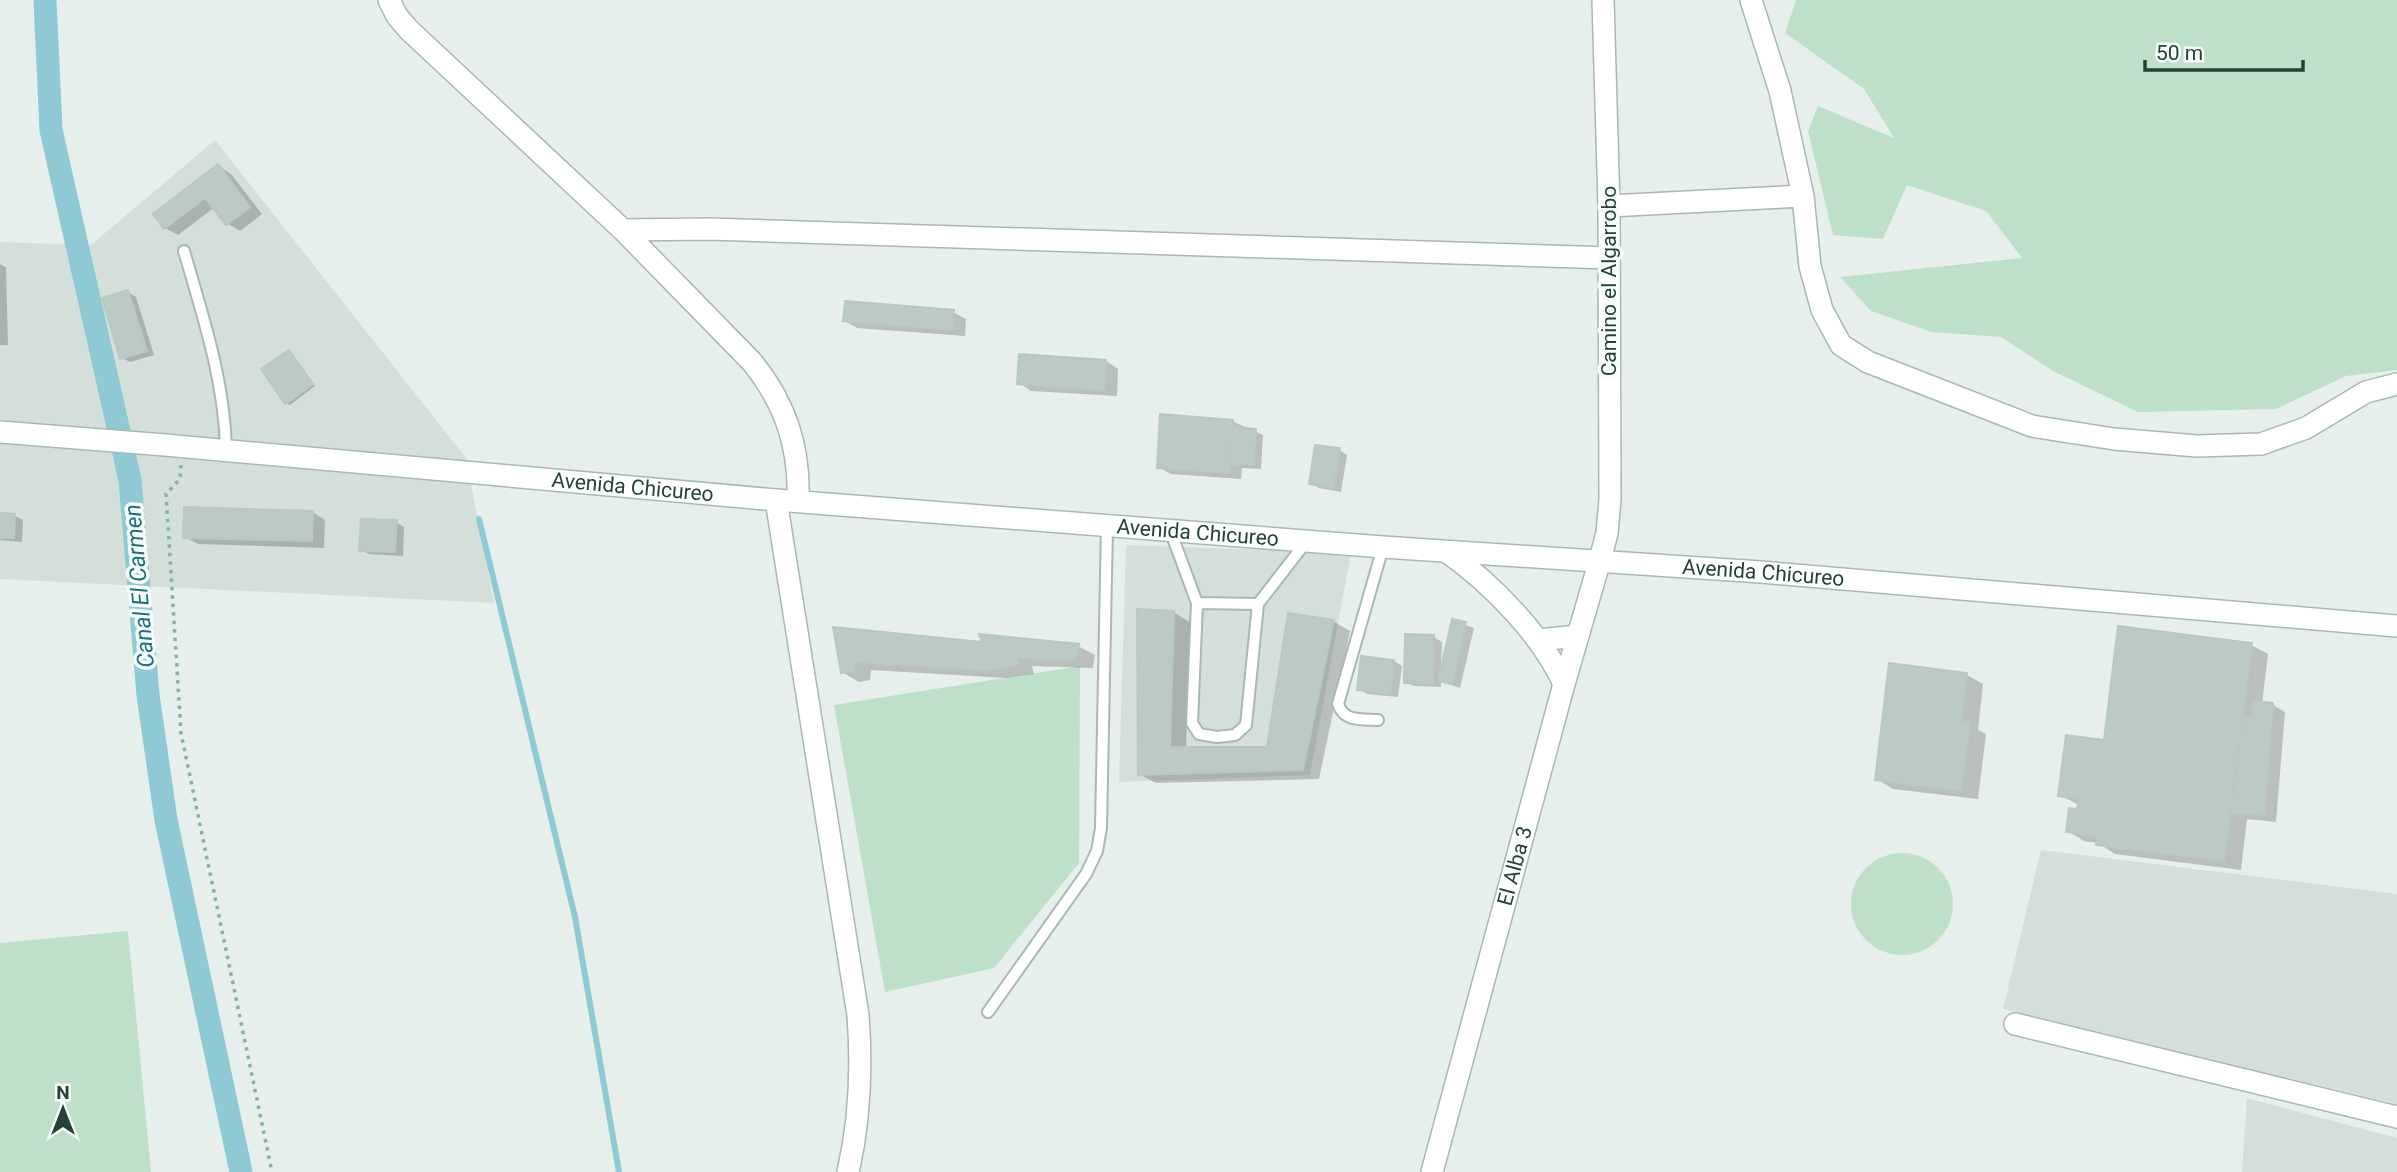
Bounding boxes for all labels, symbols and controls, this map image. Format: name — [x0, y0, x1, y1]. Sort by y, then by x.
scale bar — [2145, 28, 2302, 72]
text: 50 m — [2156, 41, 2203, 65]
street label: Camino el Algarrobo — [1597, 186, 1621, 376]
street label: Avenida Chicureo — [551, 468, 715, 506]
water label: Canal El Carmen — [119, 503, 160, 669]
street label: Avenida Chicureo — [1116, 514, 1280, 551]
street label: Avenida Chicureo — [1681, 555, 1845, 591]
street label: El Alba 3 — [1493, 824, 1537, 908]
north arrow — [28, 1074, 98, 1144]
text: N — [56, 1081, 70, 1104]

